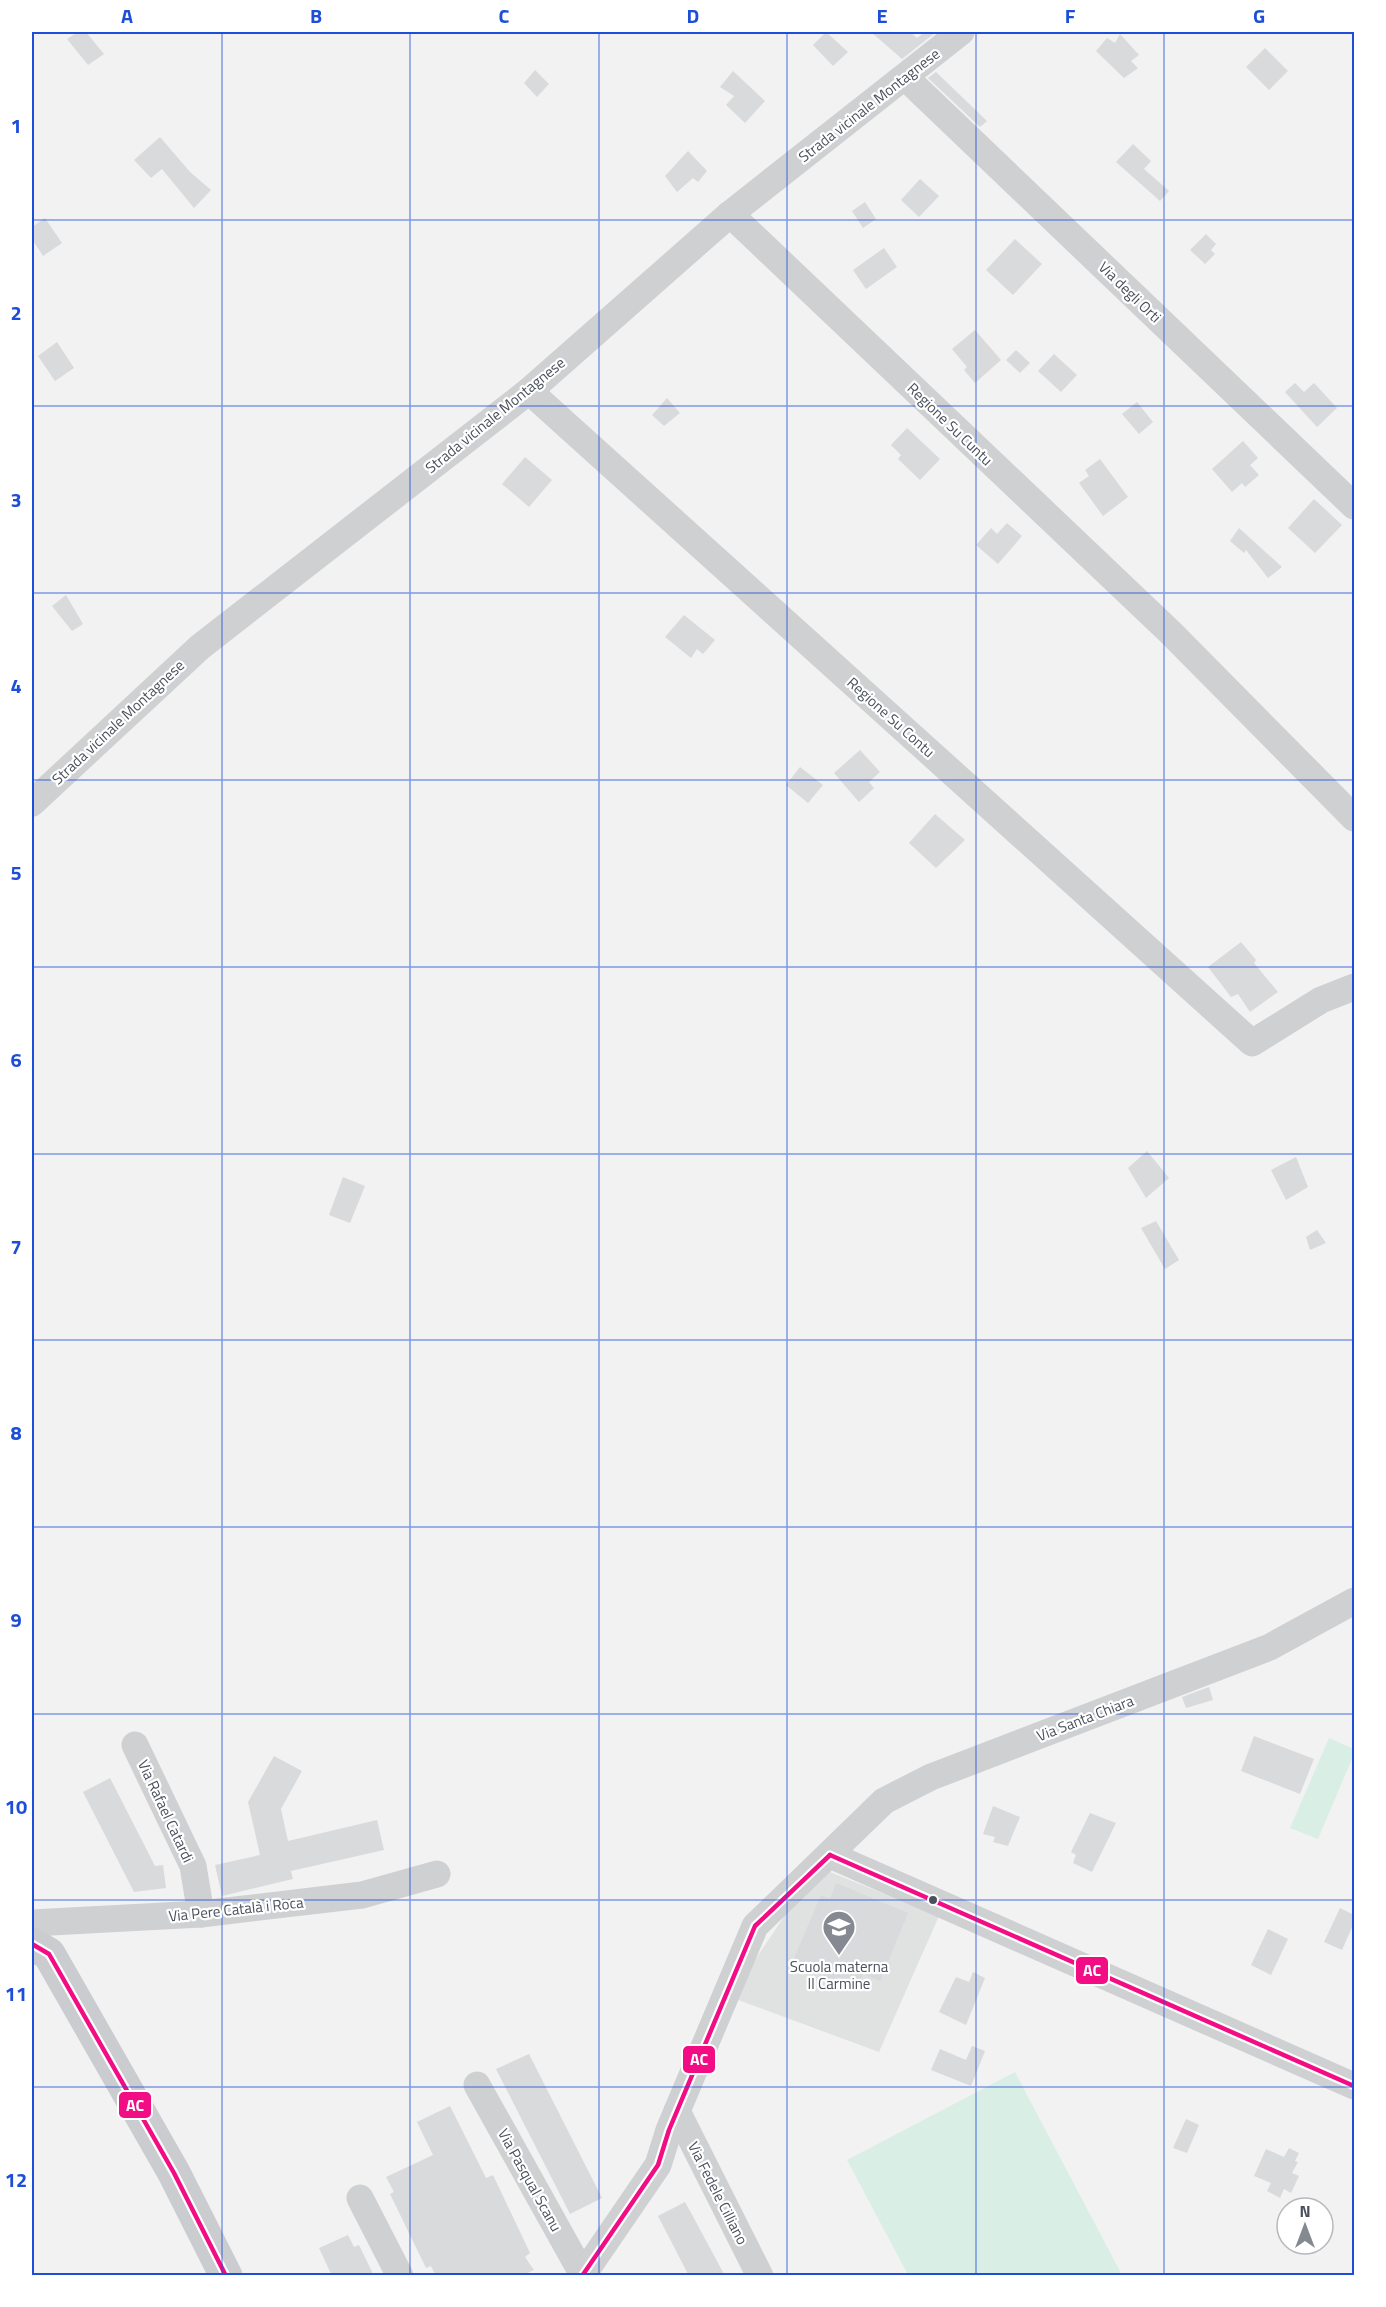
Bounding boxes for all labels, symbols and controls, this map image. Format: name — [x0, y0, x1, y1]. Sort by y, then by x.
text: A — [121, 0, 133, 31]
text: B — [310, 0, 322, 31]
text: C — [499, 0, 510, 31]
text: D — [687, 0, 699, 31]
text: E — [876, 0, 888, 31]
text: F — [1065, 0, 1076, 31]
text: G — [1253, 0, 1265, 31]
street label: Strada vicinale Montagnese — [793, 42, 945, 168]
text: 1 — [10, 110, 22, 141]
street label: Via degli Orti — [1093, 256, 1167, 328]
text: 2 — [10, 297, 22, 328]
street label: Strada vicinale Montagnese — [420, 351, 570, 479]
street label: Regione Su Cuntu — [902, 377, 998, 471]
text: 3 — [10, 484, 22, 515]
street label: Strada vicinale Montagnese — [47, 654, 189, 790]
text: 4 — [10, 670, 22, 701]
street label: Regione Su Contu — [842, 671, 940, 763]
text: 5 — [10, 857, 22, 888]
text: 6 — [10, 1044, 22, 1075]
text: 7 — [10, 1231, 22, 1262]
text: 8 — [10, 1417, 22, 1448]
text: 9 — [10, 1604, 22, 1635]
street label: Via Santa Chiara — [1033, 1689, 1137, 1747]
street label: Via Rafael Catardi — [132, 1756, 200, 1866]
text: 10 — [5, 1791, 27, 1822]
street label: Via Pere Català i Roca — [167, 1890, 305, 1928]
unlabelled marker — [927, 1894, 939, 1906]
school or university icon: Scuola materna Il Carmine — [821, 1909, 857, 1956]
place label: Scuola materna Il Carmine — [790, 1955, 889, 1995]
line badge: AC — [1075, 1956, 1109, 1985]
text: AC — [1083, 1958, 1101, 1982]
text: 11 — [5, 1978, 27, 2009]
line badge: AC — [682, 2045, 716, 2074]
text: AC — [690, 2047, 708, 2071]
line badge: AC — [118, 2091, 152, 2119]
text: AC — [126, 2093, 144, 2117]
street label: Via Pasqual Scanu — [492, 2124, 568, 2236]
street label: Via Fedele Cilliano — [682, 2137, 754, 2249]
text: 12 — [5, 2164, 27, 2195]
north arrow — [1275, 2196, 1335, 2256]
text: N — [1299, 2199, 1311, 2223]

